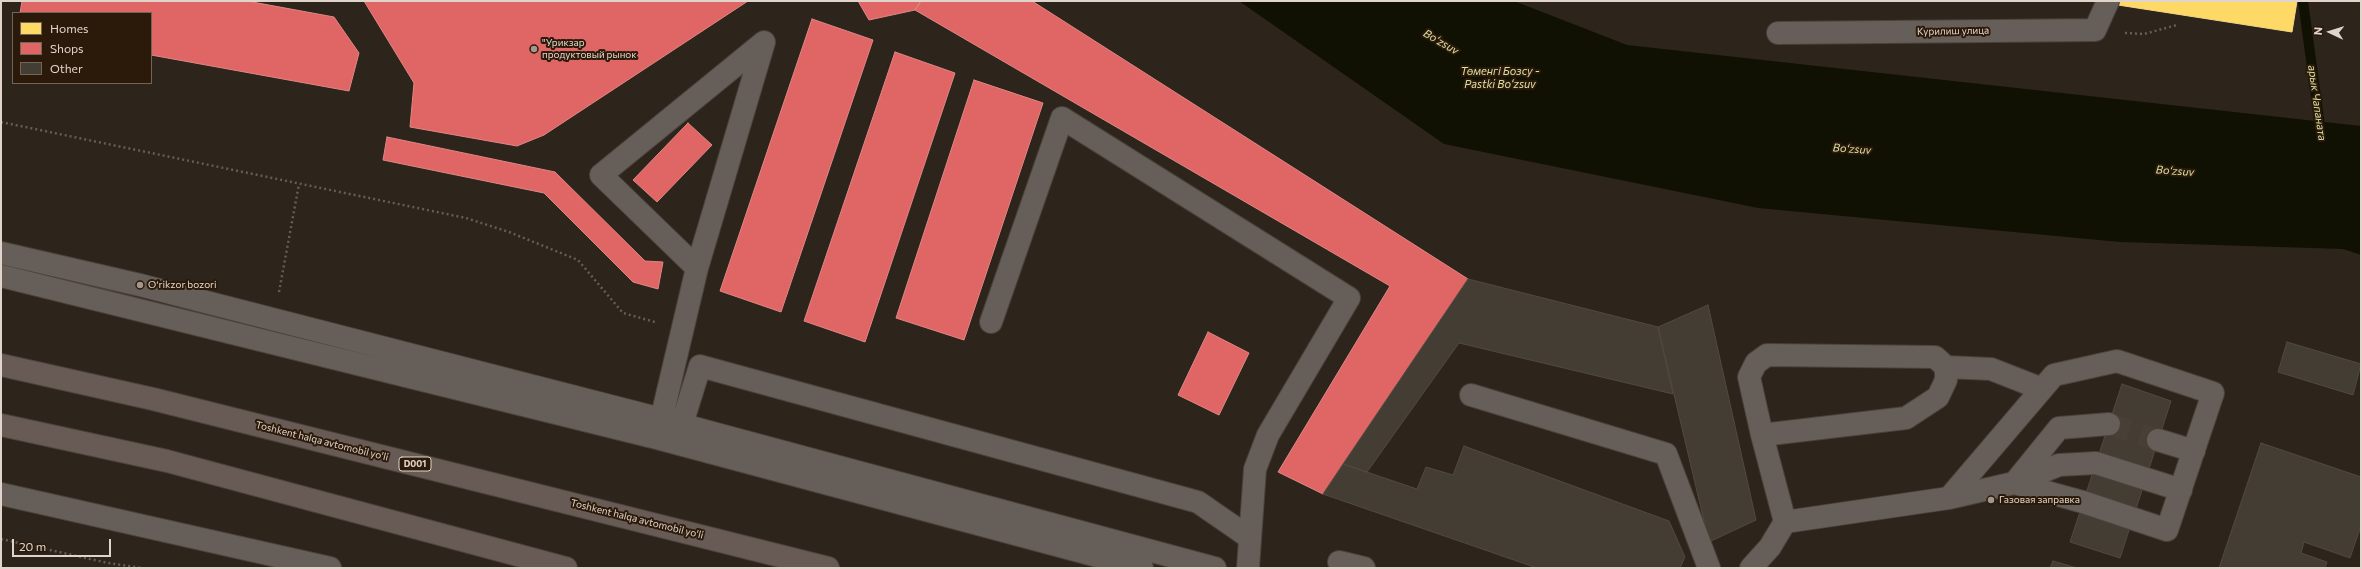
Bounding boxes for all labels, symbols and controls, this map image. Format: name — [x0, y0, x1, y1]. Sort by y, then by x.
legend — [12, 12, 152, 84]
north arrow — [2310, 12, 2350, 52]
text: Homes — [50, 21, 88, 35]
street label: Курилиш улица — [1917, 24, 1989, 38]
water label: Boʻzsuv — [1421, 27, 1461, 57]
text: N — [2311, 27, 2324, 36]
place label: "Урикзар продуктовый рынок — [542, 37, 637, 60]
text: Shops — [50, 41, 84, 55]
marker: "Урикзар продуктовый рынок — [529, 44, 539, 54]
text: Other — [50, 61, 83, 75]
water label: Төменгі Бозсу - Pastki Boʻzsuv — [1460, 64, 1540, 90]
water label: арык Чапаната — [2305, 64, 2329, 142]
water label: Boʻzsuv — [1832, 141, 1872, 157]
water label: Boʻzsuv — [2155, 163, 2195, 179]
place label: O‘rikzor bozori — [148, 279, 217, 291]
marker: O‘rikzor bozori — [135, 280, 145, 290]
street label: Toshkent halqa avtomobil yo'li — [254, 419, 390, 463]
road number: D001 — [399, 457, 431, 471]
place label: Газовая заправка — [1999, 494, 2080, 506]
marker: Газовая заправка — [1986, 495, 1996, 505]
street label: Toshkent halqa avtomobil yo'li — [569, 497, 705, 541]
scale bar — [14, 531, 113, 557]
text: 20 m — [19, 539, 46, 553]

